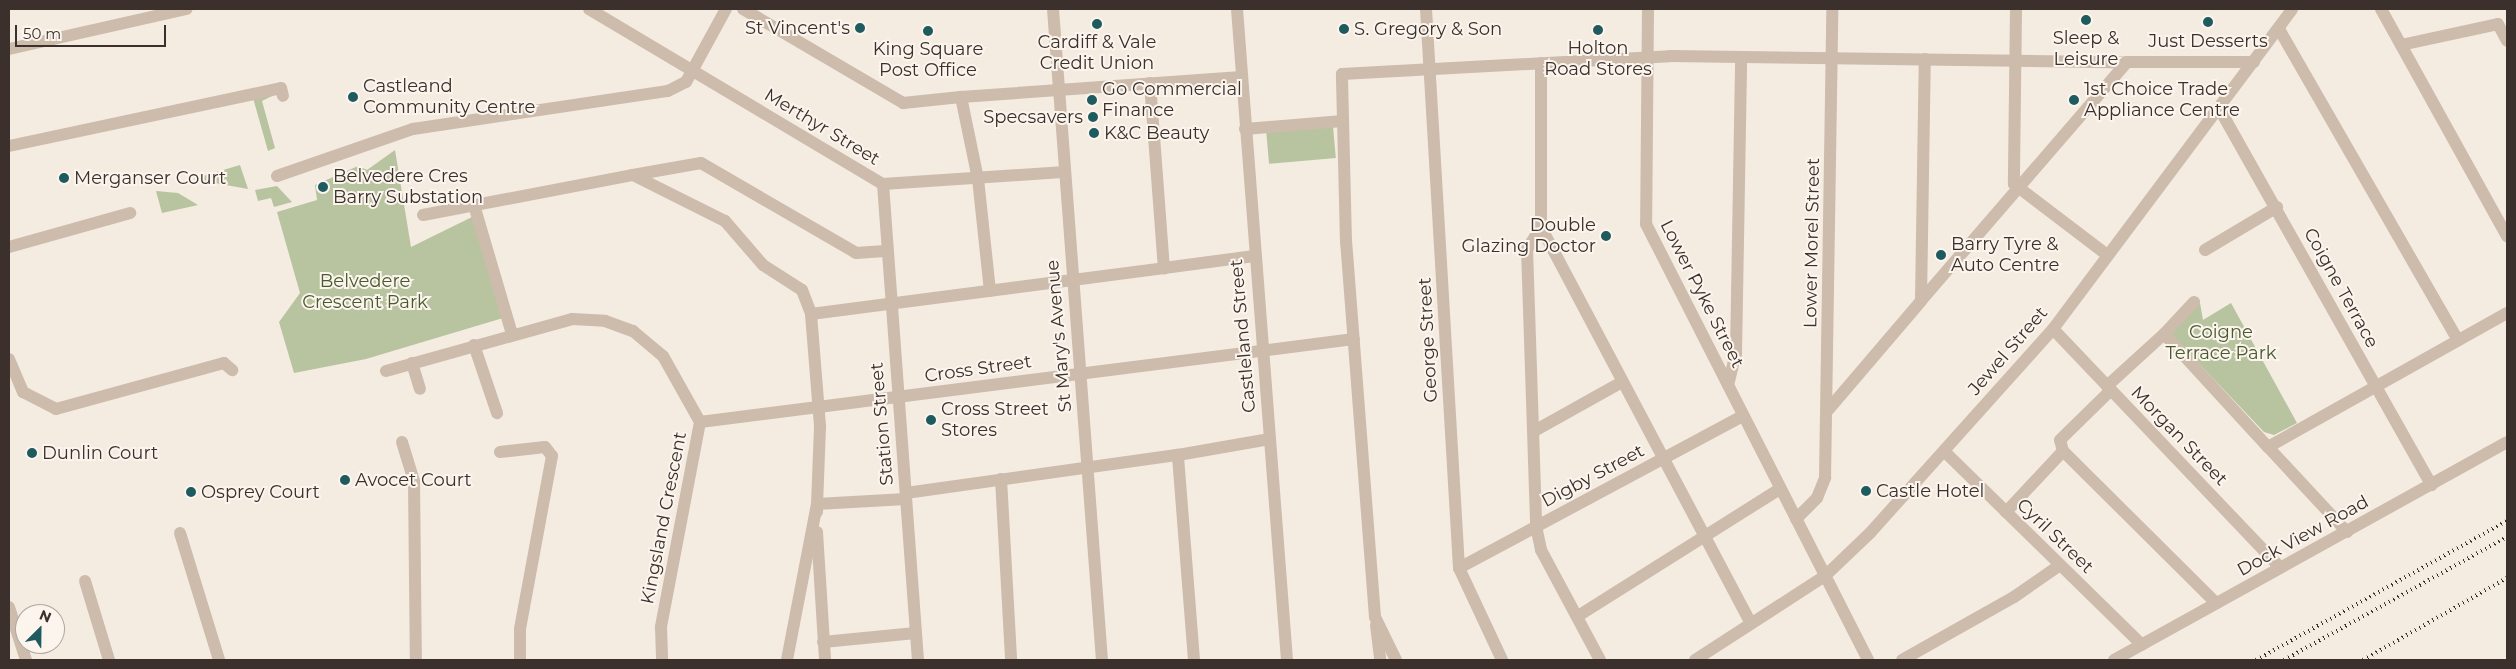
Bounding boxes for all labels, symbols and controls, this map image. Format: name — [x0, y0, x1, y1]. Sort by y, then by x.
marker: Sleep & Leisure — [2080, 14, 2092, 26]
scale bar — [18, 15, 169, 47]
marker: Just Desserts — [2202, 16, 2214, 28]
place label: St Vincent's — [745, 17, 850, 39]
marker: Cardiff & Vale Credit Union — [1091, 18, 1103, 30]
place label: S. Gregory & Son — [1354, 18, 1502, 40]
marker: St Vincent's — [854, 22, 866, 34]
marker: S. Gregory & Son — [1338, 23, 1350, 35]
text: 50 m — [23, 24, 61, 43]
marker: Holton Road Stores — [1592, 24, 1604, 36]
marker: King Square Post Office — [922, 25, 934, 37]
place label: Sleep & Leisure — [2053, 28, 2119, 70]
place label: Just Desserts — [2148, 30, 2268, 52]
place label: Cardiff & Vale Credit Union — [1038, 32, 1156, 74]
place label: Holton Road Stores — [1544, 38, 1652, 80]
place label: King Square Post Office — [873, 39, 983, 82]
place label: Castleand Community Centre — [363, 76, 535, 118]
place label: Go Commercial Finance — [1102, 79, 1242, 122]
place label: 1st Choice Trade Appliance Centre — [2084, 79, 2240, 122]
street label: Merthyr Street — [760, 84, 884, 170]
marker: Castleand Community Centre — [347, 91, 359, 103]
marker: Go Commercial Finance — [1086, 94, 1098, 106]
marker: 1st Choice Trade Appliance Centre — [2068, 94, 2080, 106]
place label: Specsavers — [983, 106, 1083, 128]
marker: Specsavers — [1087, 111, 1099, 123]
place label: K&C Beauty — [1104, 122, 1209, 144]
marker: K&C Beauty — [1088, 127, 1100, 139]
street label: Lower Morel Street — [1800, 158, 1824, 328]
place label: Belvedere Cres Barry Substation — [333, 166, 483, 208]
place label: Merganser Court — [74, 167, 226, 189]
marker: Merganser Court — [58, 172, 70, 184]
marker: Belvedere Cres Barry Substation — [317, 181, 329, 193]
place label: Double Glazing Doctor — [1461, 215, 1596, 258]
street label: Lower Pyke Street — [1655, 217, 1749, 371]
street label: Coigne Terrace — [2299, 224, 2383, 352]
marker: Double Glazing Doctor — [1600, 230, 1612, 242]
place label: Barry Tyre & Auto Centre — [1951, 234, 2059, 276]
marker: Barry Tyre & Auto Centre — [1935, 249, 1947, 261]
street label: Castleland Street — [1226, 258, 1260, 414]
street label: St Mary's Avenue — [1042, 259, 1076, 413]
park label: Belvedere Crescent Park — [302, 271, 428, 314]
street label: George Street — [1414, 277, 1442, 403]
street label: Jewel Street — [1964, 302, 2052, 400]
park label: Coigne Terrace Park — [2165, 322, 2277, 364]
street label: Cross Street — [923, 351, 1033, 387]
street label: Station Street — [866, 362, 898, 486]
street label: Morgan Street — [2126, 382, 2232, 490]
place label: Cross Street Stores — [941, 399, 1049, 442]
marker: Cross Street Stores — [925, 414, 937, 426]
street label: Kingsland Crescent — [637, 430, 691, 606]
street label: Digby Street — [1538, 440, 1648, 512]
place label: Dunlin Court — [42, 442, 158, 464]
marker: Dunlin Court — [26, 447, 38, 459]
place label: Avocet Court — [355, 469, 472, 491]
marker: Avocet Court — [339, 474, 351, 486]
place label: Castle Hotel — [1876, 480, 1984, 502]
place label: Osprey Court — [201, 481, 320, 503]
marker: Castle Hotel — [1860, 485, 1872, 497]
marker: Osprey Court — [185, 486, 197, 498]
street label: Dock View Road — [2233, 491, 2373, 581]
street label: Cyril Street — [2012, 494, 2098, 578]
north arrow — [15, 604, 65, 654]
text: N — [37, 606, 54, 627]

